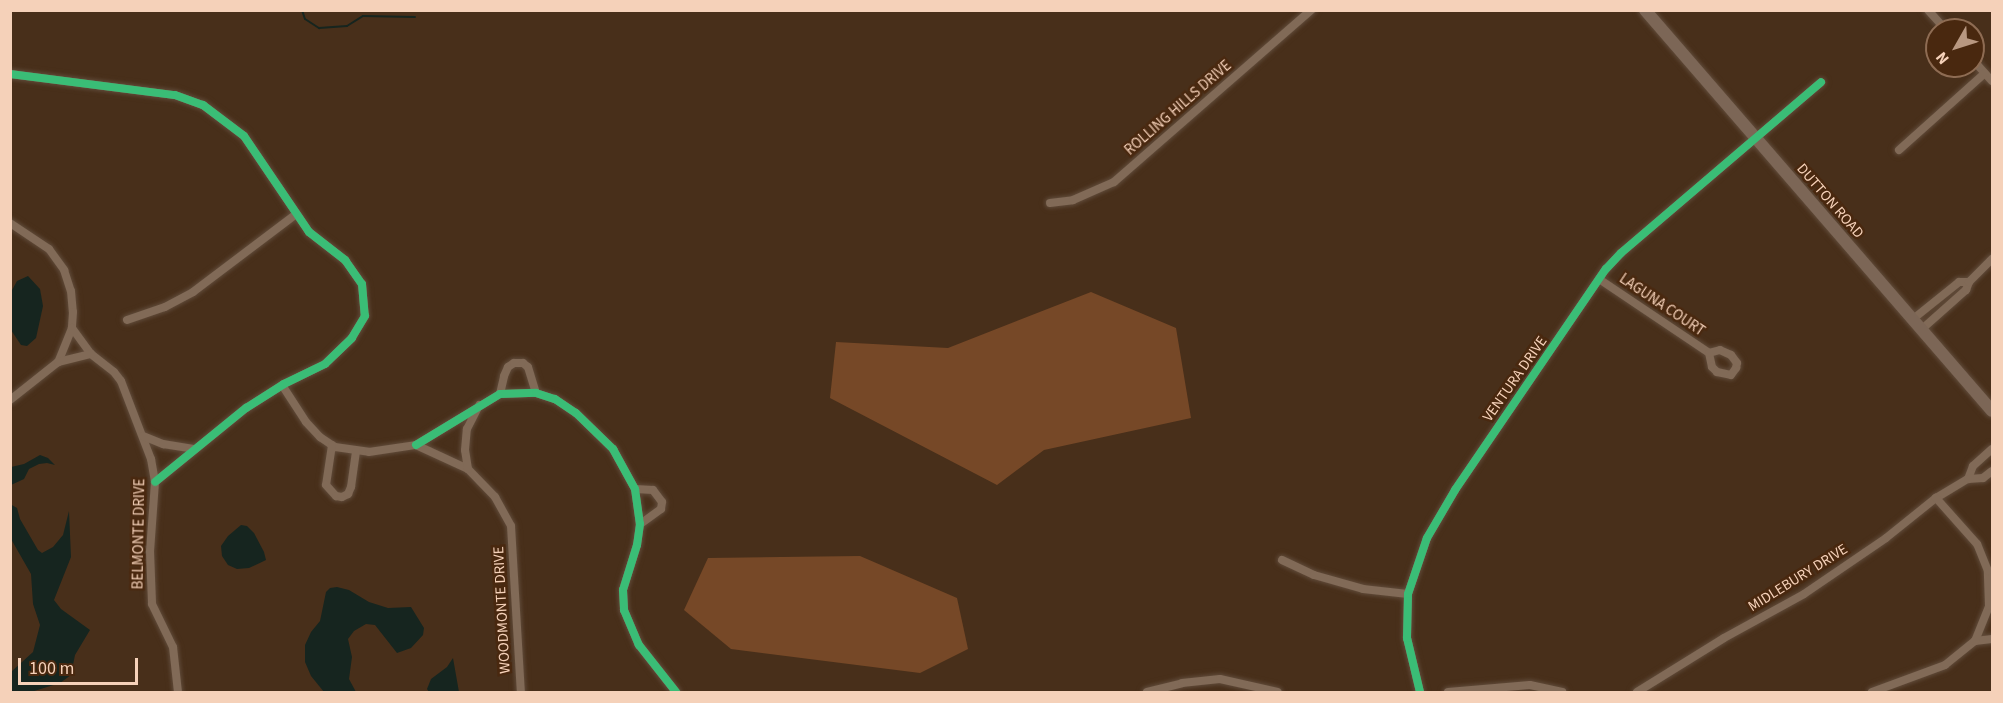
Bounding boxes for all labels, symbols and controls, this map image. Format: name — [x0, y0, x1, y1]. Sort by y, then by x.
north arrow — [1925, 18, 1985, 78]
text: N — [1931, 47, 1954, 69]
street label: ROLLING HILLS DRIVE — [1121, 57, 1235, 159]
street label: DUTTON ROAD — [1793, 160, 1867, 242]
street label: LAGUNA COURT — [1616, 270, 1708, 340]
street label: VENTURA DRIVE — [1479, 333, 1551, 425]
street label: BELMONTE DRIVE — [129, 478, 149, 590]
street label: MIDLEBURY DRIVE — [1745, 540, 1851, 616]
street label: WOODMONTE DRIVE — [490, 546, 514, 674]
scale bar — [21, 646, 141, 684]
text: 100 m — [29, 656, 74, 681]

